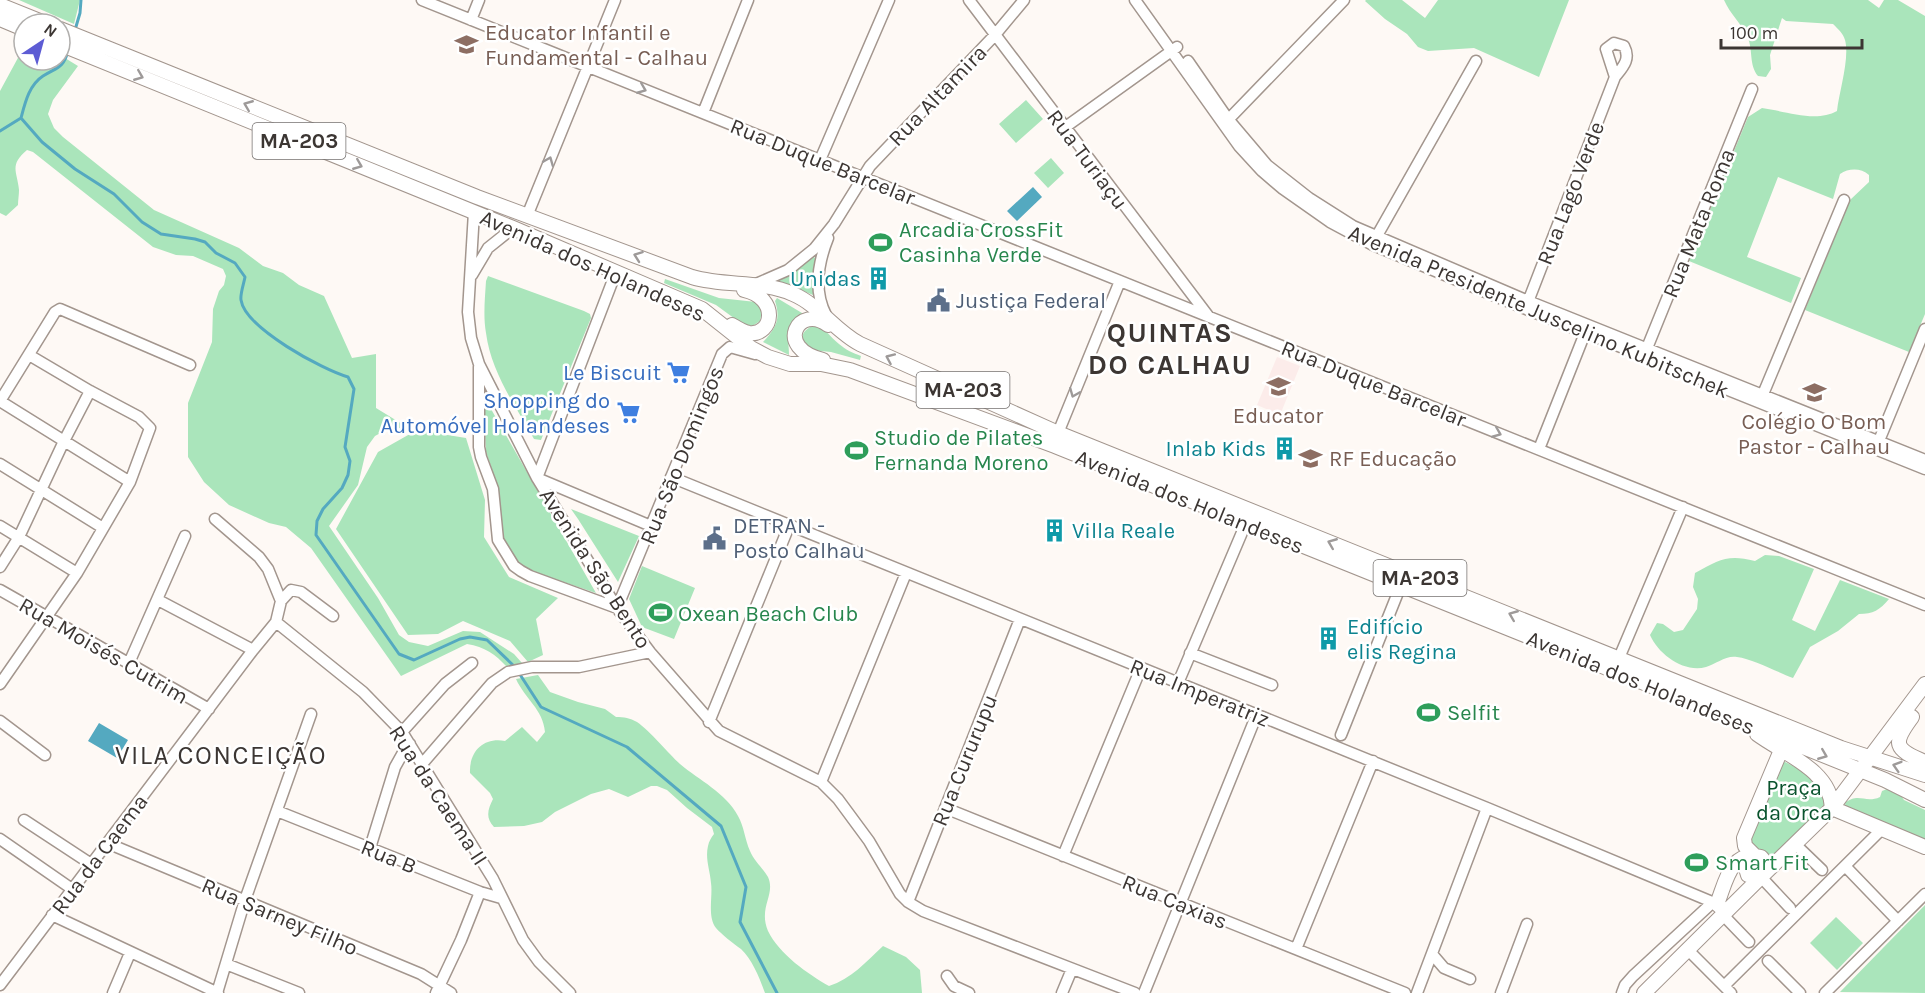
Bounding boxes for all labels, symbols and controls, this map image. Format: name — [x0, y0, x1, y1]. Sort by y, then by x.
north arrow — [12, 12, 72, 72]
scale bar — [1721, 12, 1862, 50]
text: N — [40, 19, 61, 41]
place label: Educator Infantil e Fundamental - Calhau — [485, 20, 708, 71]
text: 100 m — [1730, 22, 1778, 44]
school or university icon: Educator Infantil e Fundamental - Calhau — [454, 32, 480, 58]
street label: Rua Altamira — [883, 40, 992, 152]
one-way arrow — [133, 69, 144, 81]
one-way arrow — [636, 82, 647, 94]
one-way arrow — [243, 100, 254, 112]
street label: Rua Turiaçu — [1041, 105, 1133, 215]
street label: Rua Duque Barcelar — [726, 113, 919, 211]
street label: Rua Lago Verde — [1532, 118, 1610, 269]
road number: MA-203 — [252, 123, 346, 159]
street label: Rua Mata Roma — [1657, 145, 1741, 302]
one-way arrow — [542, 157, 554, 168]
one-way arrow — [352, 158, 363, 170]
street label: Avenida dos Holandeses — [476, 204, 709, 327]
place label: Arcadia CrossFit Casinha Verde — [899, 217, 1063, 268]
street label: Avenida Presidente Juscelino Kubitschek — [1344, 220, 1733, 404]
sports icon: Arcadia CrossFit Casinha Verde — [868, 229, 894, 255]
one-way arrow — [633, 251, 643, 264]
building icon: Unidas — [866, 265, 892, 291]
place label: Unidas — [790, 266, 861, 292]
public building icon: Justiça Federal — [925, 287, 951, 313]
place label: Justiça Federal — [956, 288, 1106, 314]
district label: QUINTAS DO CALHAU — [1088, 316, 1252, 381]
street label: Rua Duque Barcelar — [1277, 335, 1470, 433]
one-way arrow — [885, 353, 896, 365]
supermarket icon: Le Biscuit — [666, 359, 692, 385]
place label: Le Biscuit — [563, 360, 661, 386]
street label: Rua São Domingos — [634, 363, 730, 548]
road number: MA-203 — [916, 372, 1010, 408]
school or university icon: Educator — [1265, 373, 1291, 399]
school or university icon: Colégio O Bom Pastor - Calhau — [1801, 379, 1827, 405]
one-way arrow — [1069, 387, 1081, 398]
place label: Shopping do Automóvel Holandeses — [380, 388, 610, 439]
supermarket icon: Shopping do Automóvel Holandeses — [615, 400, 641, 426]
place label: Educator — [1233, 403, 1323, 429]
place label: Colégio O Bom Pastor - Calhau — [1738, 409, 1890, 460]
place label: Studio de Pilates Fernanda Moreno — [874, 425, 1048, 476]
one-way arrow — [1491, 426, 1502, 438]
building icon: Inlab Kids — [1271, 435, 1297, 461]
place label: Inlab Kids — [1166, 436, 1266, 462]
sports icon: Studio de Pilates Fernanda Moreno — [843, 437, 869, 463]
street label: Avenida dos Holandeses — [1072, 444, 1307, 560]
school or university icon: RF Educação — [1298, 445, 1324, 471]
place label: RF Educação — [1329, 446, 1457, 472]
street label: Avenida São Bento — [534, 484, 657, 654]
place label: DETRAN - Posto Calhau — [733, 513, 865, 564]
building icon: Villa Reale — [1041, 517, 1067, 543]
place label: Villa Reale — [1072, 518, 1175, 544]
public building icon: DETRAN - Posto Calhau — [702, 525, 728, 551]
one-way arrow — [1327, 538, 1338, 550]
road number: MA-203 — [1374, 560, 1466, 596]
street label: Rua Moisés Cutrim — [14, 592, 193, 710]
sports icon: Oxean Beach Club — [647, 600, 673, 626]
place label: Oxean Beach Club — [678, 601, 858, 627]
one-way arrow — [1508, 610, 1519, 623]
place label: Edifício elis Regina — [1347, 614, 1457, 665]
street label: Avenida dos Holandeses — [1523, 625, 1758, 741]
building icon: Edifício elis Regina — [1316, 626, 1342, 652]
street label: Rua Imperatriz — [1126, 653, 1273, 733]
street label: Rua Cururupu — [927, 691, 1003, 830]
sports icon: Selfit — [1416, 699, 1442, 725]
place label: Selfit — [1447, 700, 1500, 726]
street label: Rua da Caema II — [383, 721, 493, 870]
district label: VILA CONCEIÇÃO — [115, 740, 327, 771]
one-way arrow — [1816, 748, 1827, 760]
one-way arrow — [1892, 761, 1903, 773]
park label: Praça da Orca — [1756, 775, 1832, 826]
street label: Rua da Caema — [46, 789, 154, 920]
street label: Rua B — [357, 834, 420, 880]
sports icon: Smart Fit — [1684, 849, 1710, 875]
place label: Smart Fit — [1715, 850, 1809, 876]
street label: Rua Caxias — [1118, 869, 1231, 935]
street label: Rua Sarney Filho — [198, 872, 362, 962]

